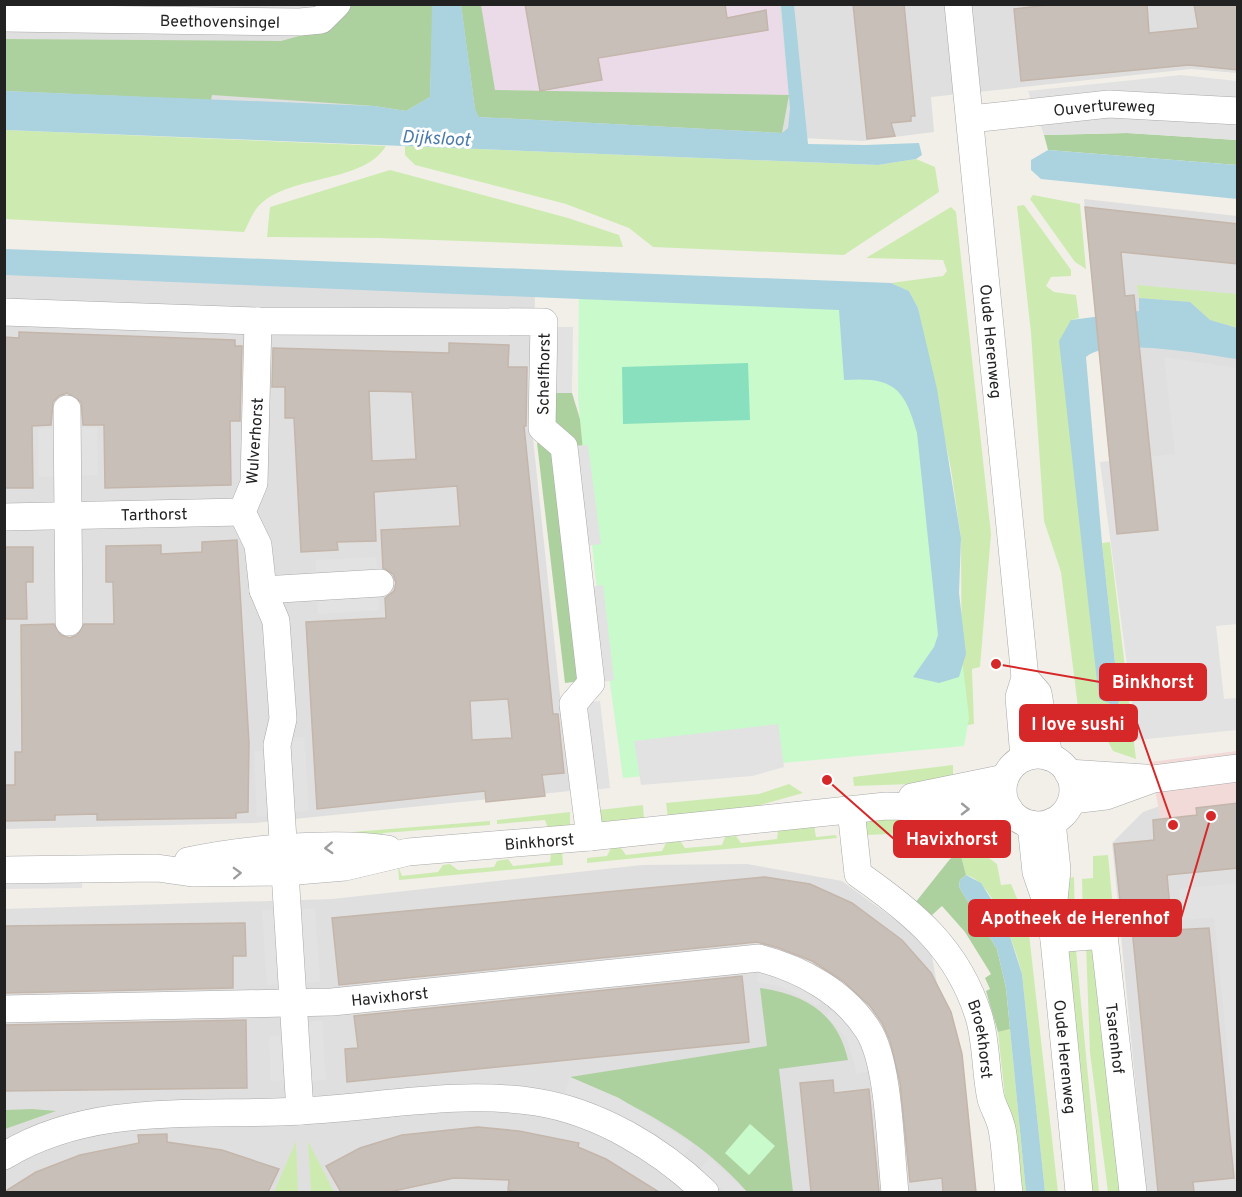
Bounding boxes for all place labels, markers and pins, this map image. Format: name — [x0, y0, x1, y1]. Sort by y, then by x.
callout: Binkhorst — [1100, 664, 1206, 700]
callout: I love sushi — [1020, 705, 1137, 741]
callout: Havixhorst — [894, 821, 1010, 857]
callout: Apotheek de Herenhof — [969, 900, 1181, 936]

